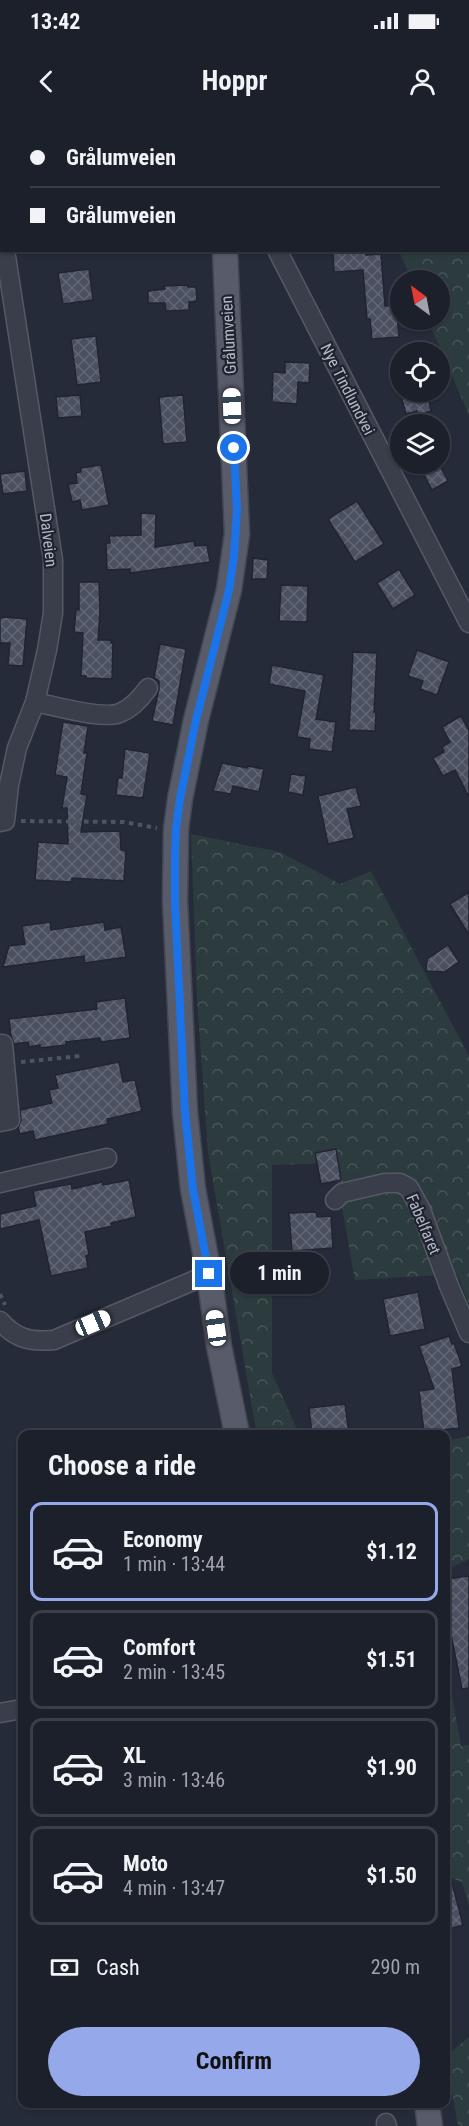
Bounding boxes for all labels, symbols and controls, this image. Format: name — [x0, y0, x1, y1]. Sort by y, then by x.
text: 13:42 — [30, 9, 81, 34]
icon: back — [30, 65, 63, 98]
text: Hoppr — [202, 65, 267, 97]
icon: person — [406, 65, 439, 98]
text: Grålumveien — [66, 145, 176, 170]
text: Grålumveien — [66, 203, 176, 228]
north arrow — [390, 270, 450, 330]
map controls — [390, 270, 450, 474]
street label: Grålumveien — [217, 295, 240, 375]
street label: Nye Tindlundvei — [316, 340, 379, 438]
button: locate — [390, 342, 450, 402]
car — [222, 388, 242, 424]
button: layers — [390, 414, 450, 474]
route start — [220, 434, 247, 461]
street label: Dalveien — [36, 512, 61, 568]
street label: Fabelfaret — [402, 1191, 445, 1258]
callout: 1 min — [230, 1253, 329, 1295]
route end — [195, 1260, 222, 1287]
text: 1 min — [257, 1261, 302, 1285]
car — [73, 1308, 113, 1338]
car — [205, 1309, 227, 1347]
text: Choose a ride — [48, 1450, 196, 1482]
icon: car — [51, 1525, 105, 1579]
text: Economy — [123, 1527, 203, 1552]
text: $1.12 — [366, 1539, 417, 1564]
text: 1 min · 13:44 — [123, 1552, 225, 1576]
icon: car — [51, 1633, 105, 1687]
text: Comfort — [123, 1635, 196, 1660]
text: $1.51 — [366, 1647, 417, 1672]
text: 2 min · 13:45 — [123, 1660, 225, 1684]
icon: car — [51, 1741, 105, 1795]
text: XL — [123, 1743, 146, 1768]
text: $1.90 — [366, 1755, 417, 1780]
text: 3 min · 13:46 — [123, 1768, 225, 1792]
icon: car — [51, 1849, 105, 1903]
text: Moto — [123, 1851, 168, 1876]
text: $1.50 — [366, 1863, 417, 1888]
text: 4 min · 13:47 — [123, 1876, 225, 1900]
icon: cash — [48, 1951, 81, 1984]
text: Cash — [96, 1955, 140, 1980]
text: 290 m — [371, 1955, 420, 1979]
button: Confirm — [48, 2027, 420, 2096]

